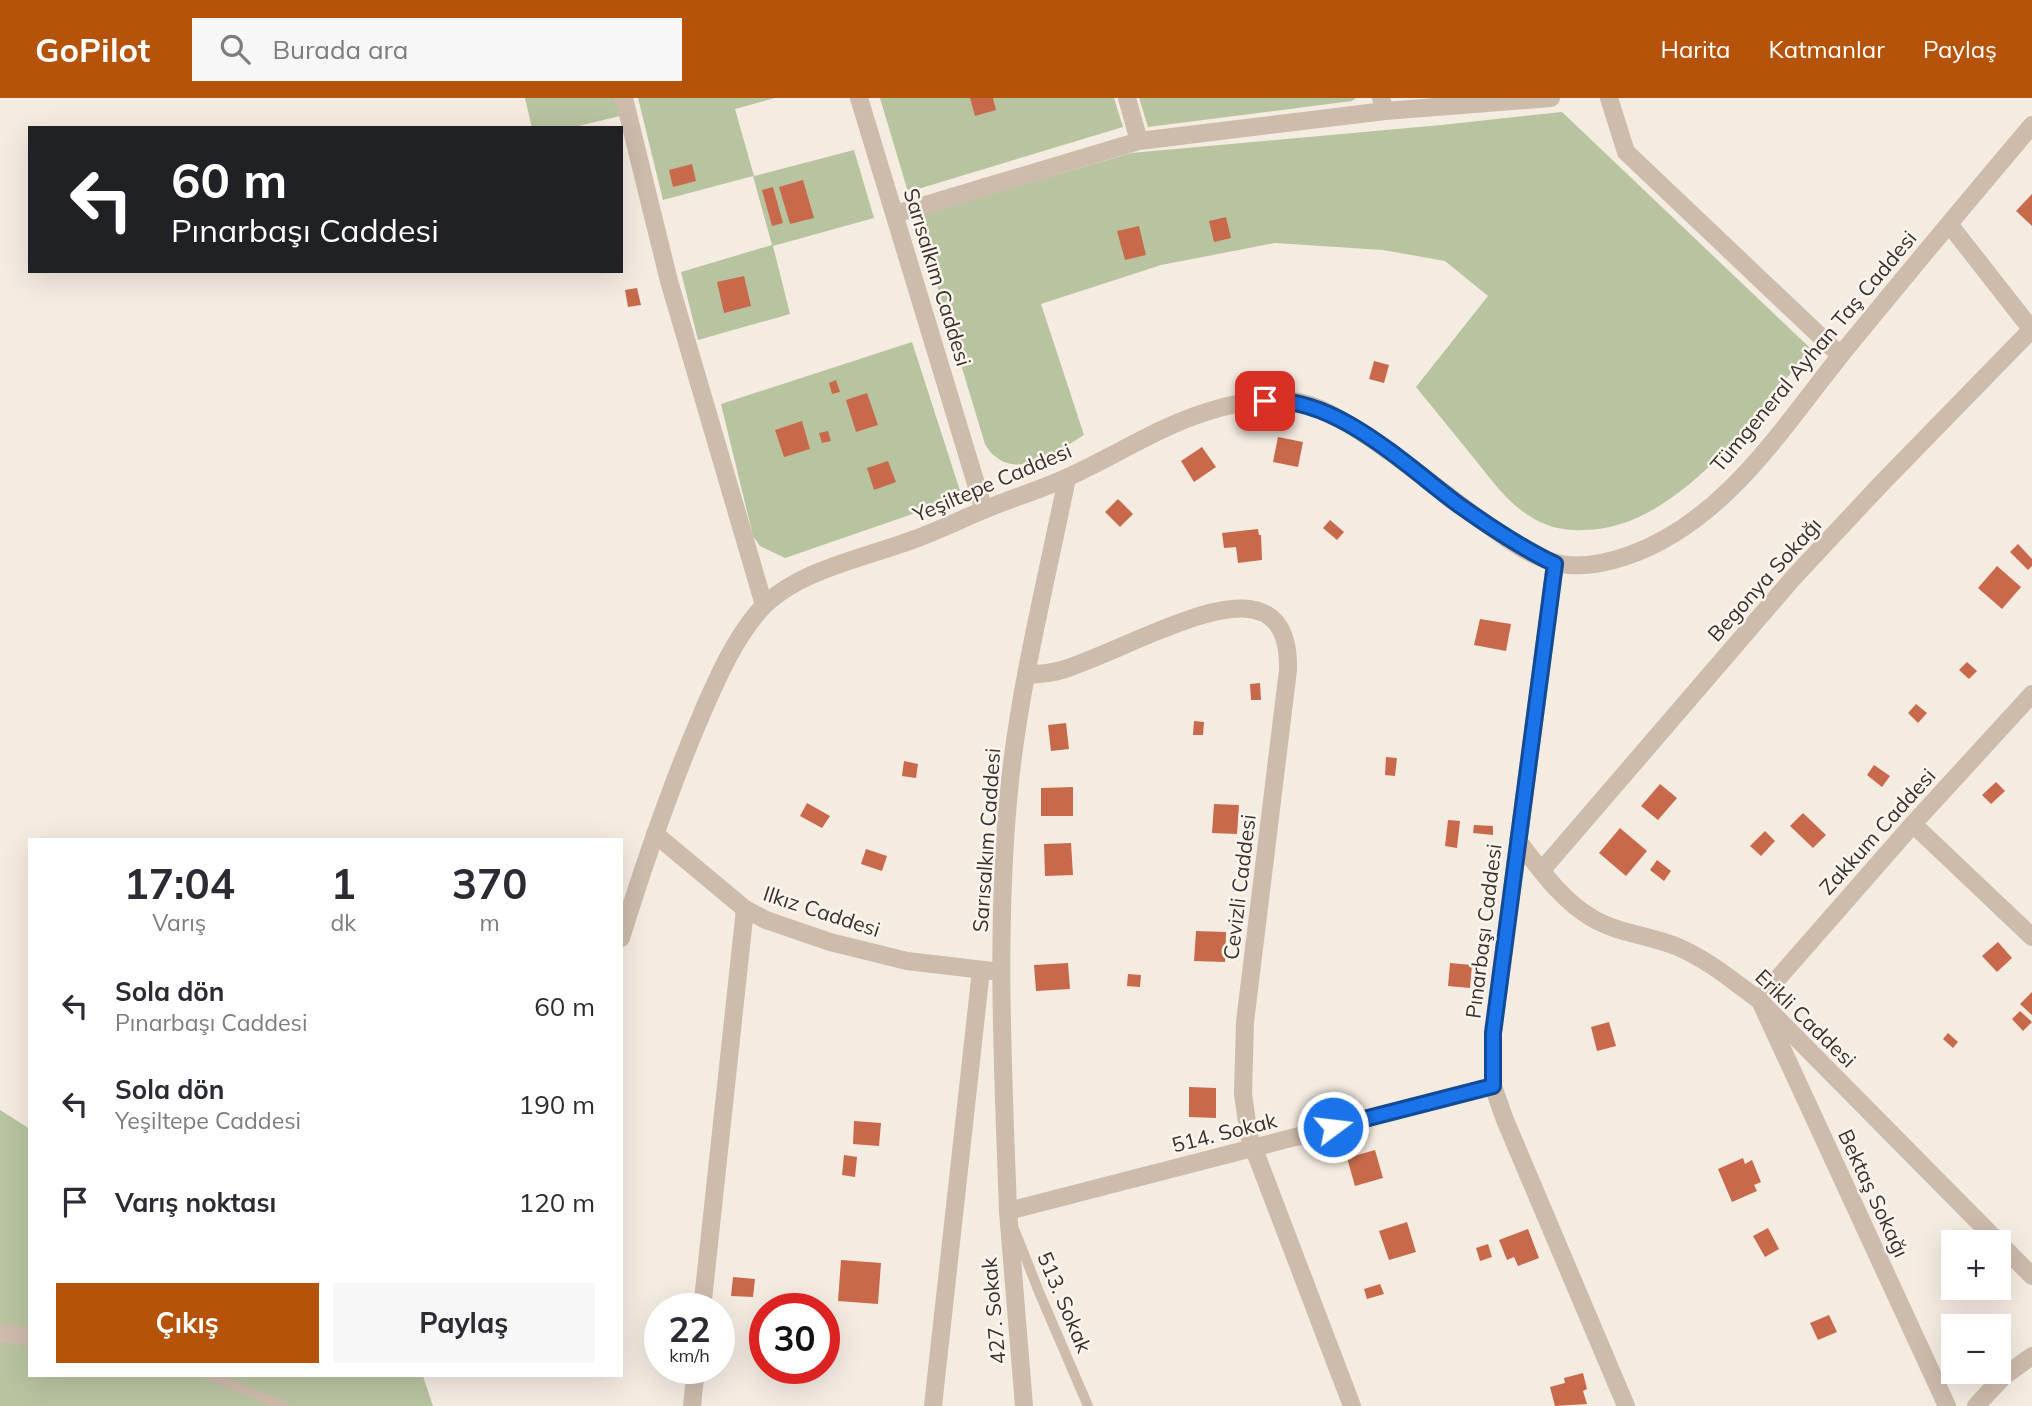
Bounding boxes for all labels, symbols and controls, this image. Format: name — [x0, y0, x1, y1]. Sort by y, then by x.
search box — [192, 18, 682, 81]
text: GoPilot — [35, 29, 150, 70]
icon: search — [216, 30, 254, 68]
text: Burada ara — [272, 33, 408, 66]
text: Harita — [1661, 34, 1731, 64]
text: Katmanlar — [1769, 34, 1885, 64]
text: Paylaş — [1923, 34, 1997, 64]
text: 60 m — [171, 149, 287, 210]
icon: left — [56, 154, 147, 245]
street label: Sarısalkım Caddesi — [899, 185, 977, 369]
text: Pınarbaşı Caddesi — [171, 210, 439, 250]
street label: Tümgeneral Ayhan Taş Caddesi — [1704, 225, 1922, 477]
pin — [1235, 371, 1295, 431]
icon: arrive — [1246, 382, 1284, 420]
street label: Yeşiltepe Caddesi — [908, 437, 1075, 528]
street label: Begonya Sokağı — [1702, 512, 1826, 646]
street label: Sarısalkım Caddesi — [967, 747, 1005, 933]
street label: Zakkum Caddesi — [1813, 762, 1941, 900]
street label: Cevizli Caddesi — [1217, 813, 1261, 961]
street label: Pınarbaşı Caddesi — [1459, 842, 1507, 1020]
text: 17:04 — [124, 857, 235, 910]
text: 1 — [331, 857, 356, 910]
text: 370 — [452, 857, 527, 910]
street label: Ilkız Caddesi — [760, 880, 884, 942]
text: Varış — [152, 908, 206, 937]
text: dk — [330, 908, 356, 937]
text: m — [479, 908, 500, 937]
street label: Erikli Caddesi — [1750, 963, 1862, 1073]
text: Sola dön — [115, 975, 224, 1008]
icon: left — [56, 987, 94, 1025]
text: 60 m — [534, 990, 595, 1023]
text: Pınarbaşı Caddesi — [115, 1008, 307, 1037]
text: Sola dön — [115, 1073, 224, 1106]
icon: left — [56, 1085, 94, 1123]
text: 190 m — [519, 1088, 595, 1121]
position arrow — [1296, 1090, 1370, 1164]
text: Yeşiltepe Caddesi — [115, 1106, 301, 1135]
street label: 514. Sokak — [1169, 1106, 1279, 1158]
street label: Bektaş Sokağı — [1833, 1125, 1915, 1261]
icon: arrive — [56, 1183, 94, 1221]
text: Varış noktası — [115, 1186, 276, 1219]
text: 120 m — [519, 1186, 595, 1219]
map controls — [1941, 1230, 2011, 1384]
button: + — [1941, 1230, 2011, 1300]
street label: 513. Sokak — [1032, 1248, 1098, 1357]
street label: 427. Sokak — [975, 1256, 1011, 1366]
button: Çıkış — [56, 1283, 319, 1363]
button: Paylaş — [333, 1283, 595, 1363]
speed limit sign: 30 — [749, 1293, 840, 1384]
text: 22 — [668, 1307, 711, 1351]
button: − — [1941, 1314, 2011, 1384]
text: km/h — [669, 1344, 710, 1367]

